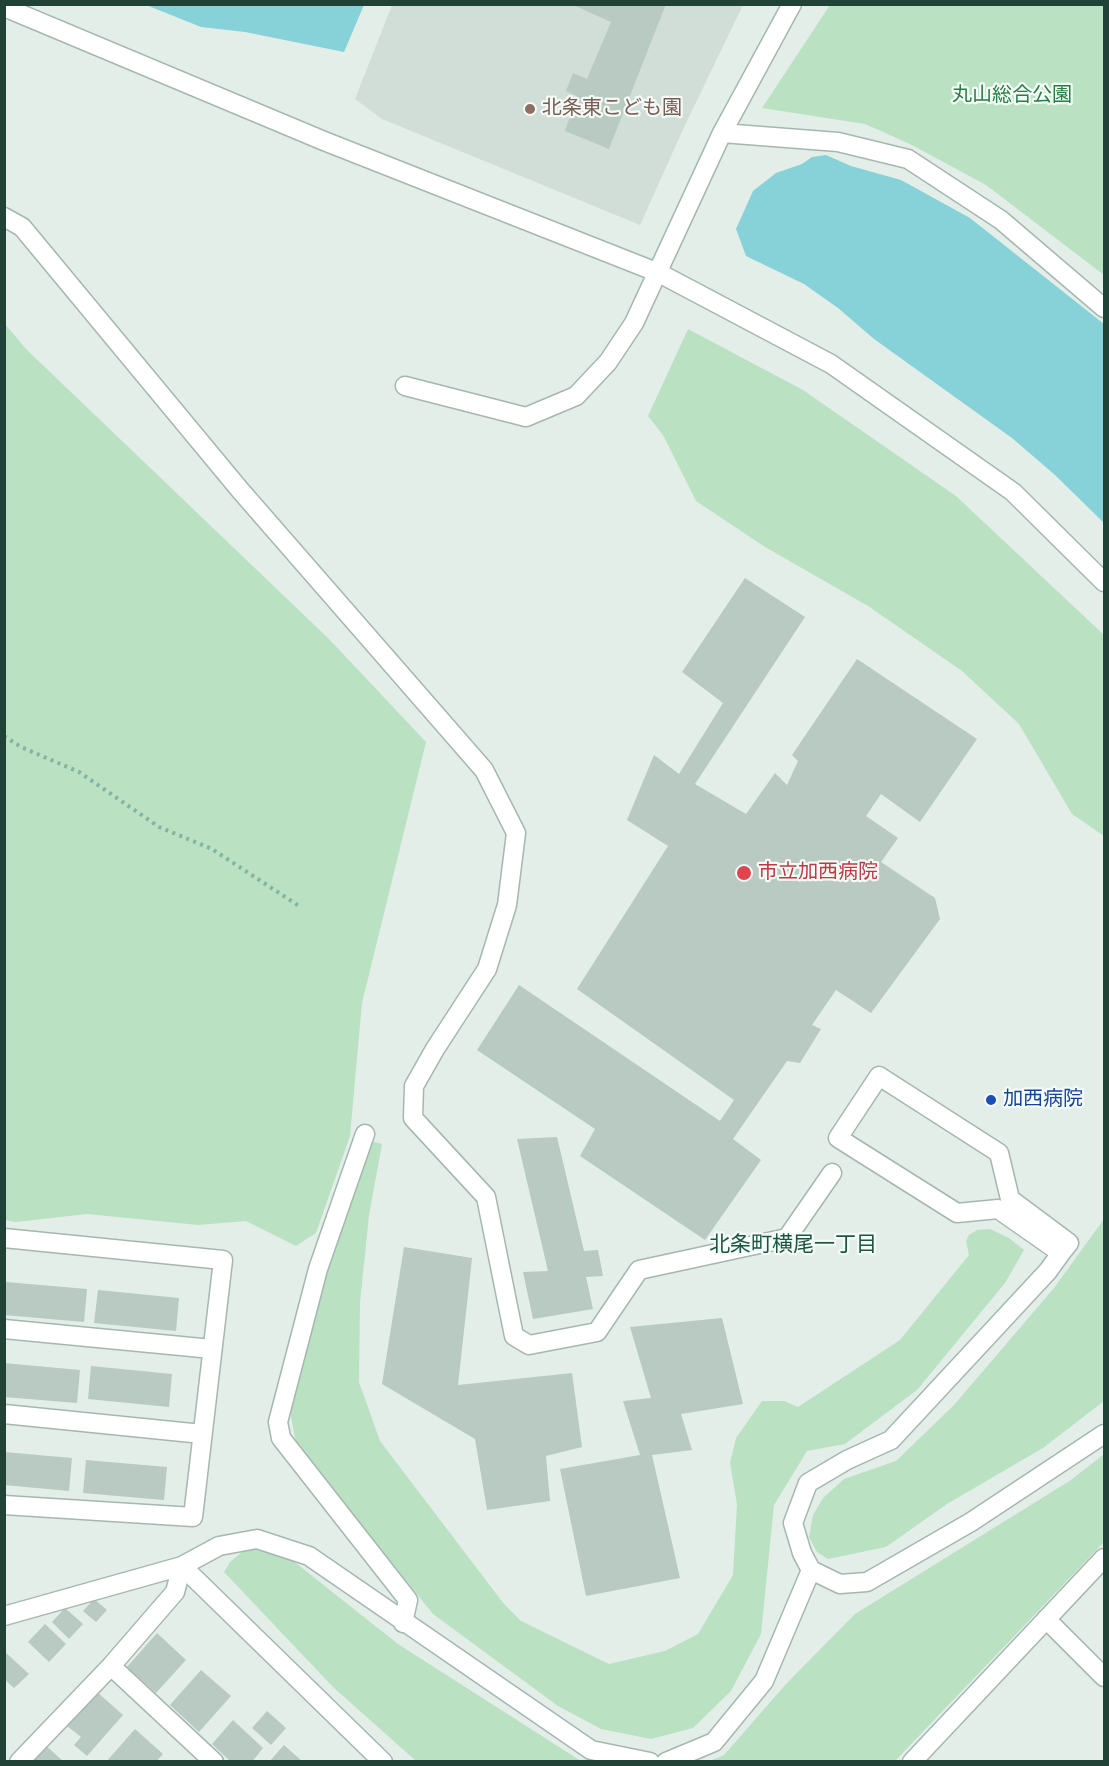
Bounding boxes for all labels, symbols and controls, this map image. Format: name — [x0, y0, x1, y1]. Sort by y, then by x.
park label: 丸山総合公園 — [952, 84, 1072, 108]
place label: 北条東こども園 — [542, 97, 682, 121]
marker: 北条東こども園 — [523, 102, 537, 116]
place label: 市立加西病院 — [758, 861, 878, 885]
marker: 市立加西病院 — [735, 864, 753, 882]
place label: 加西病院 — [1003, 1088, 1083, 1112]
marker: 加西病院 — [984, 1093, 998, 1107]
district label: 北条町横尾一丁目 — [709, 1232, 877, 1258]

